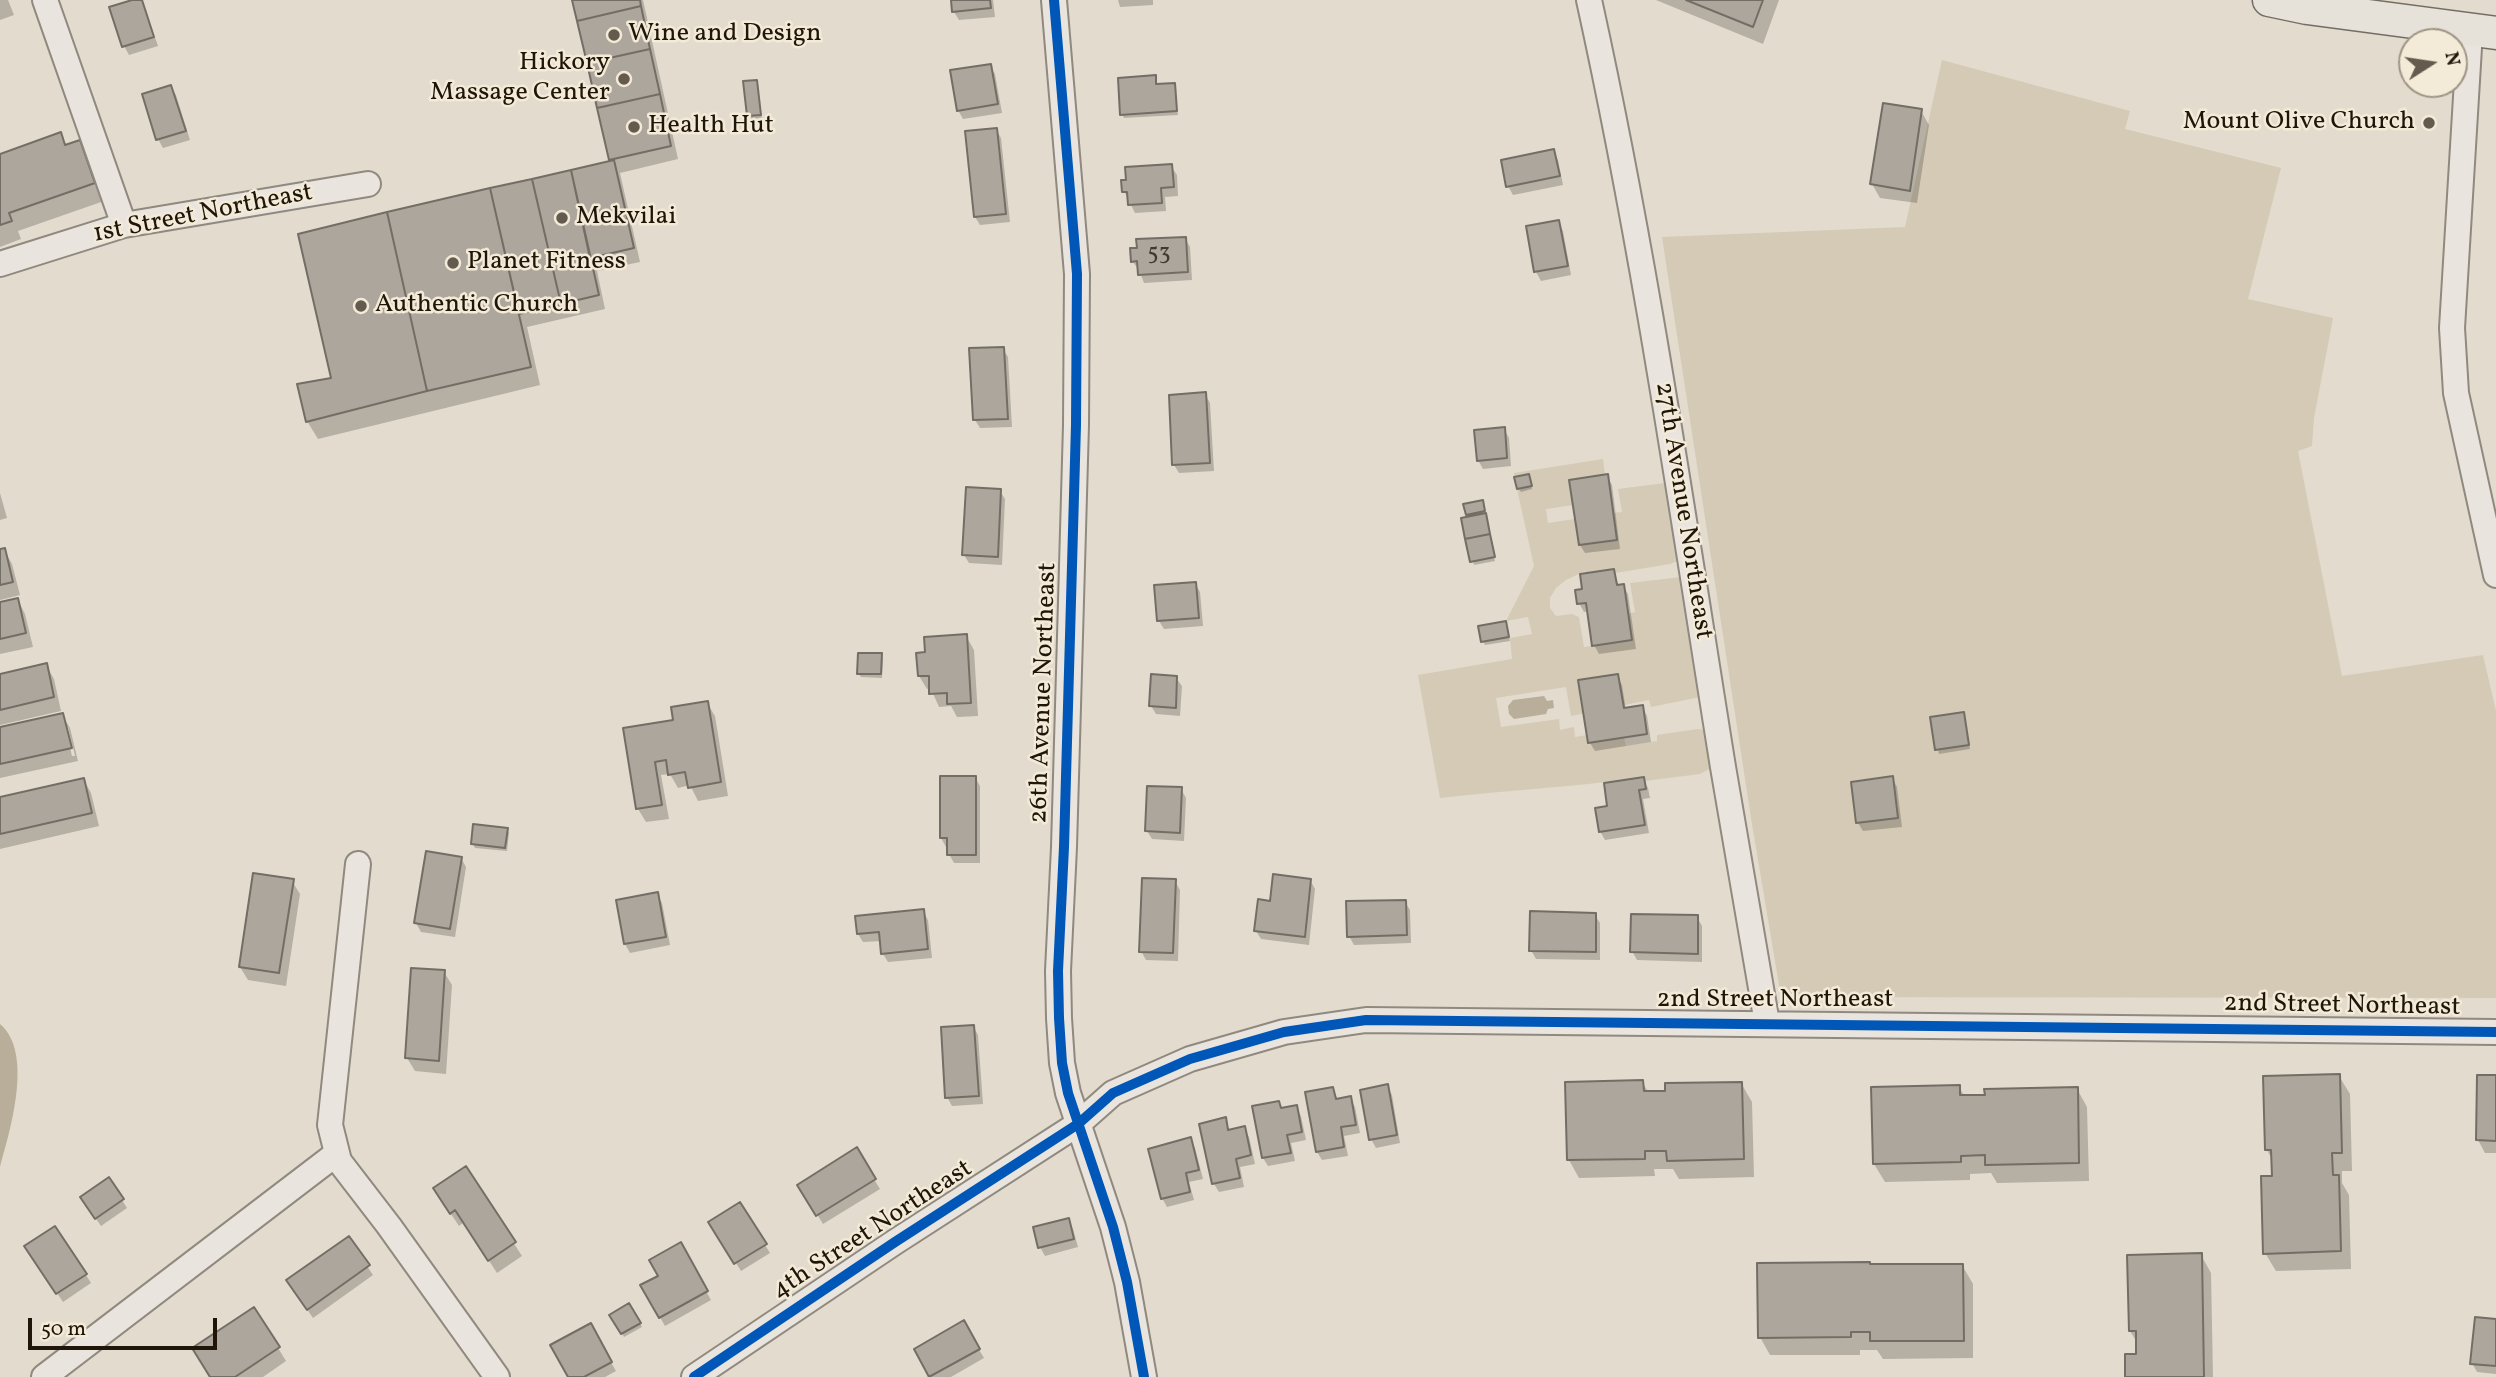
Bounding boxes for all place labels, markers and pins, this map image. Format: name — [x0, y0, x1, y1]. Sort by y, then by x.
place label: Wine and Design — [628, 19, 822, 51]
marker: Wine and Design — [606, 27, 622, 43]
place label: Hickory Massage Center — [430, 48, 610, 110]
marker: Hickory Massage Center — [616, 71, 632, 87]
place label: Mount Olive Church — [2183, 107, 2415, 139]
place label: Health Hut — [648, 111, 774, 143]
marker: Mount Olive Church — [2421, 115, 2437, 131]
marker: Health Hut — [626, 119, 642, 135]
place label: Mekvilai — [576, 202, 676, 234]
marker: Mekvilai — [554, 210, 570, 226]
place label: Planet Fitness — [467, 247, 626, 279]
marker: Planet Fitness — [445, 255, 461, 271]
place label: Authentic Church — [375, 290, 578, 322]
marker: Authentic Church — [353, 298, 369, 314]

